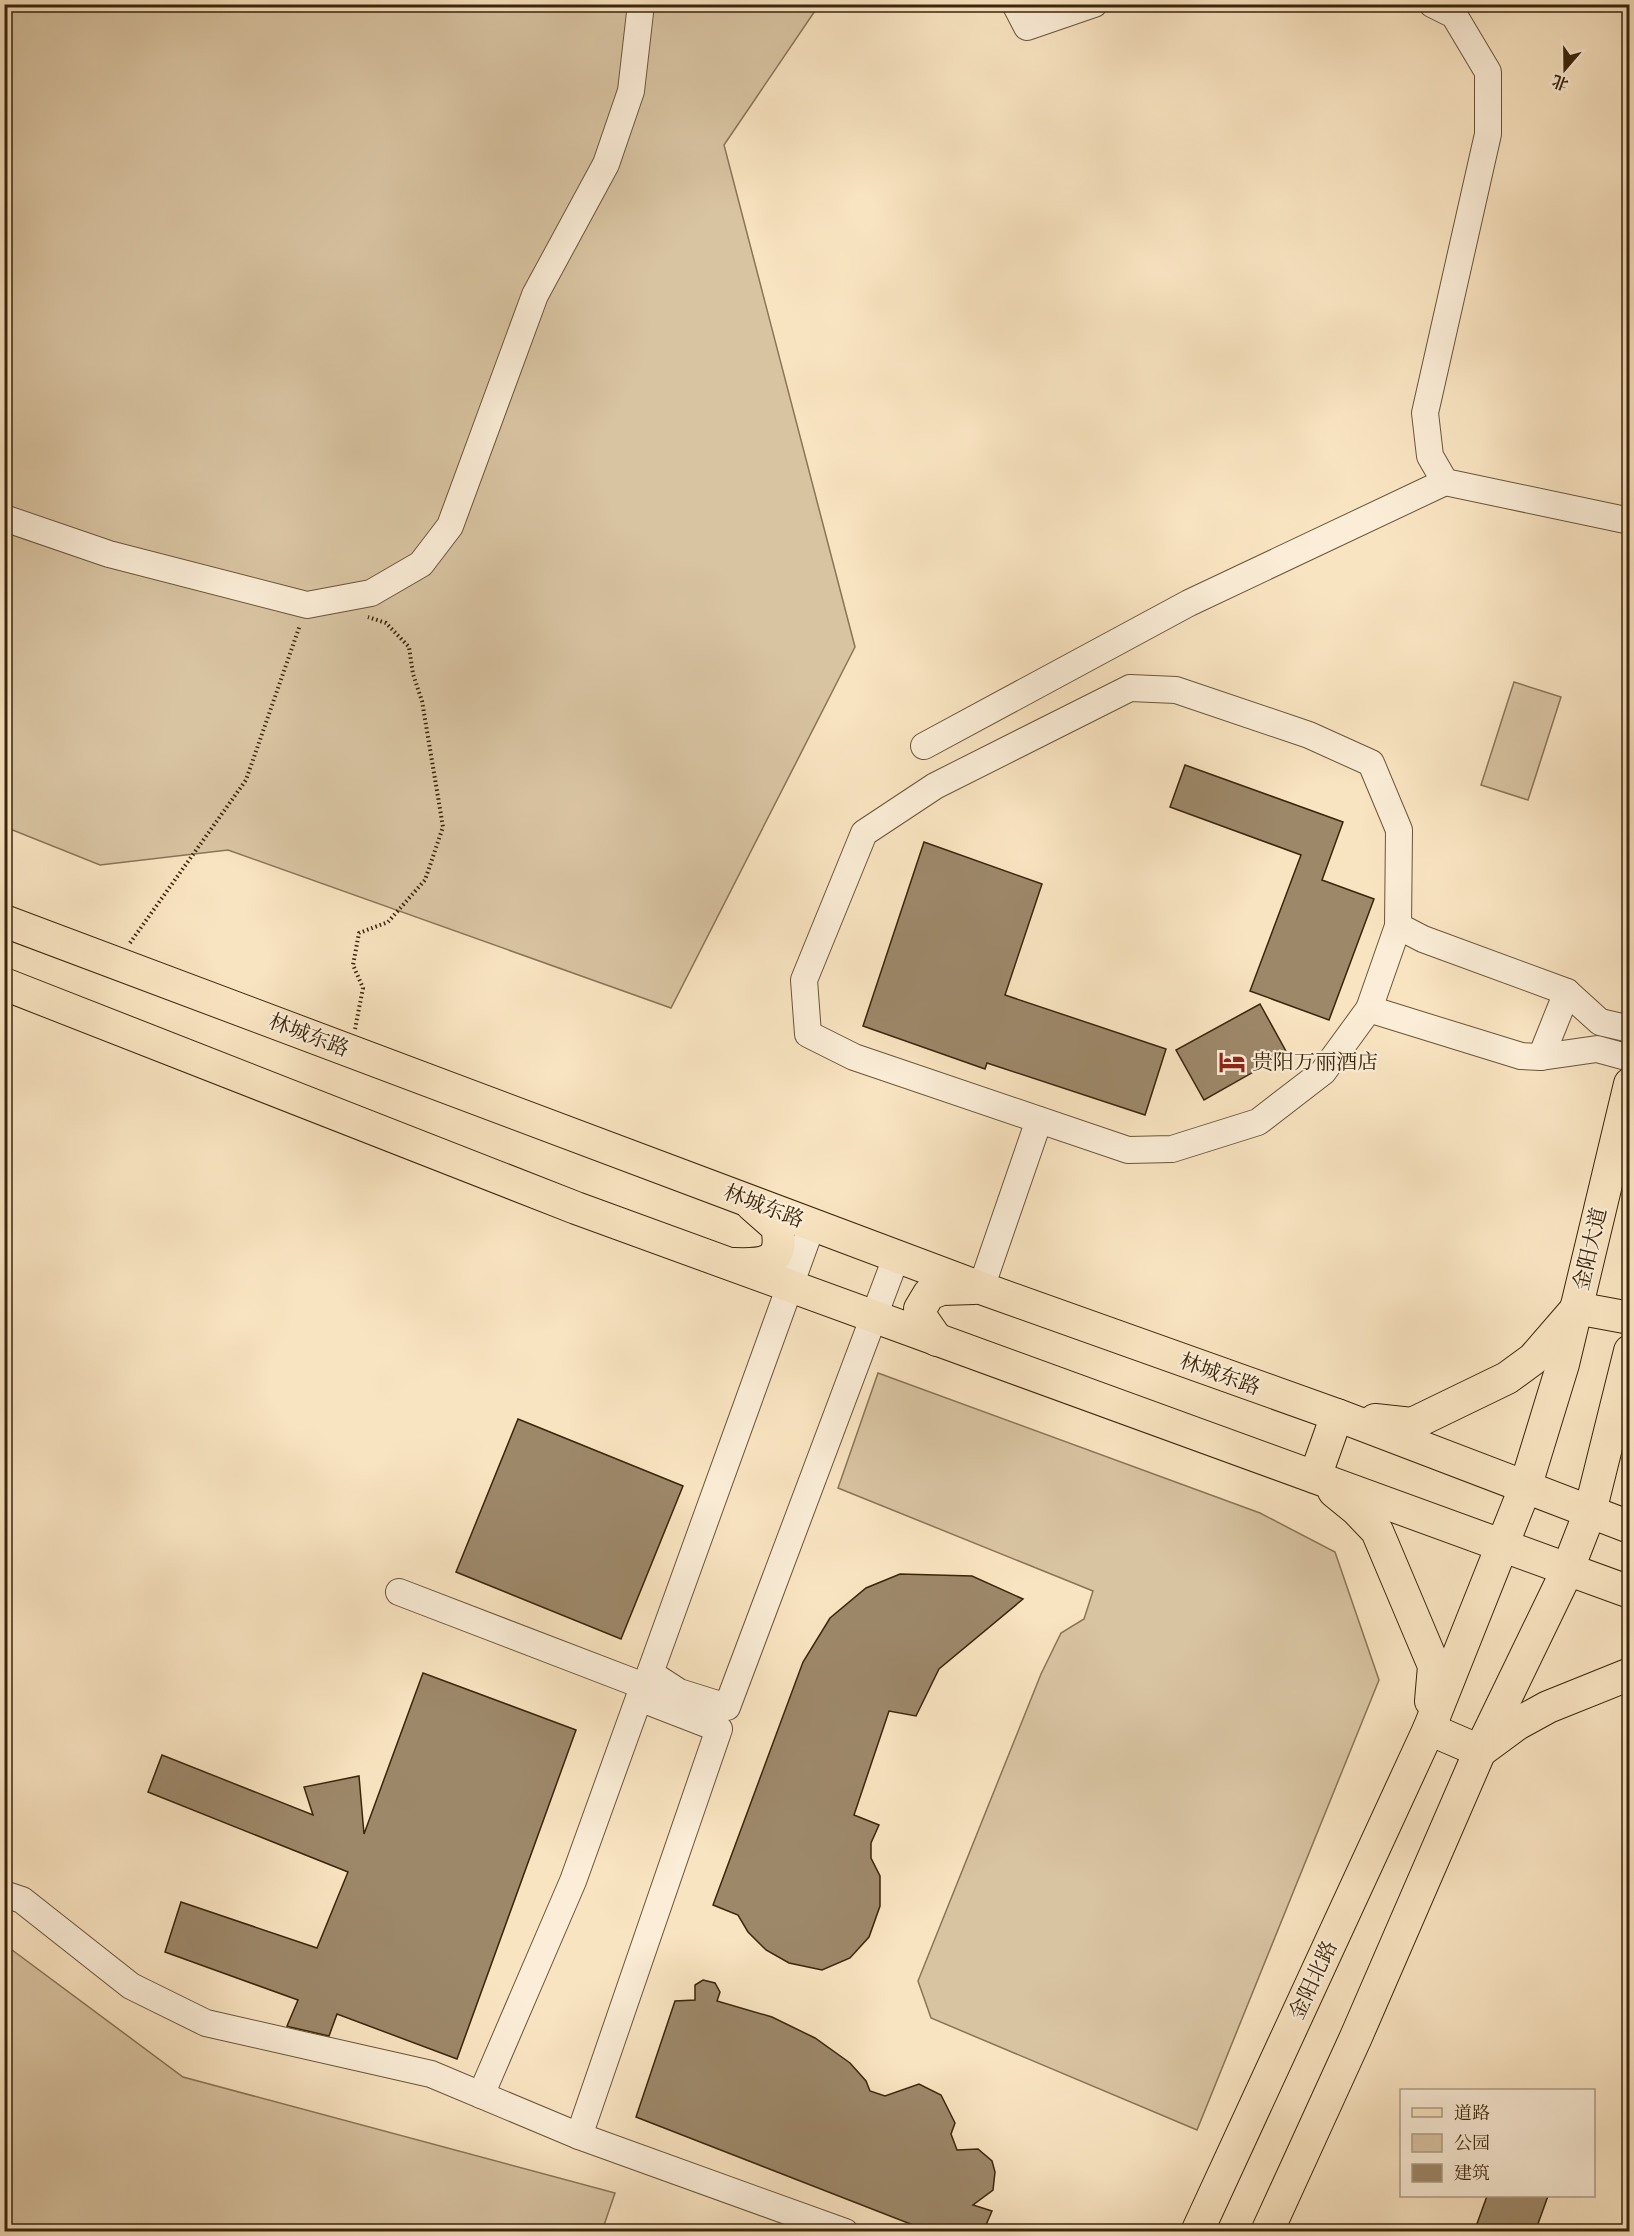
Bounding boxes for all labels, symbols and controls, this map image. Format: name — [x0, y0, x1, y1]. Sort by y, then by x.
north arrow — [1535, 39, 1595, 99]
text: 北 — [1550, 69, 1571, 93]
street label: 林城东路 — [264, 1009, 353, 1064]
hotel icon: 贵阳万丽酒店 — [1217, 1047, 1247, 1077]
place label: 贵阳万丽酒店 — [1252, 1050, 1378, 1077]
street label: 林城东路 — [719, 1180, 808, 1235]
street label: 金阳大道 — [1569, 1205, 1614, 1293]
street label: 林城东路 — [1175, 1348, 1264, 1402]
street label: 金阳北路 — [1284, 1937, 1344, 2024]
legend — [1400, 2089, 1595, 2197]
text: 道路 — [1454, 2103, 1490, 2126]
text: 公园 — [1454, 2133, 1490, 2156]
text: 建筑 — [1454, 2163, 1490, 2186]

